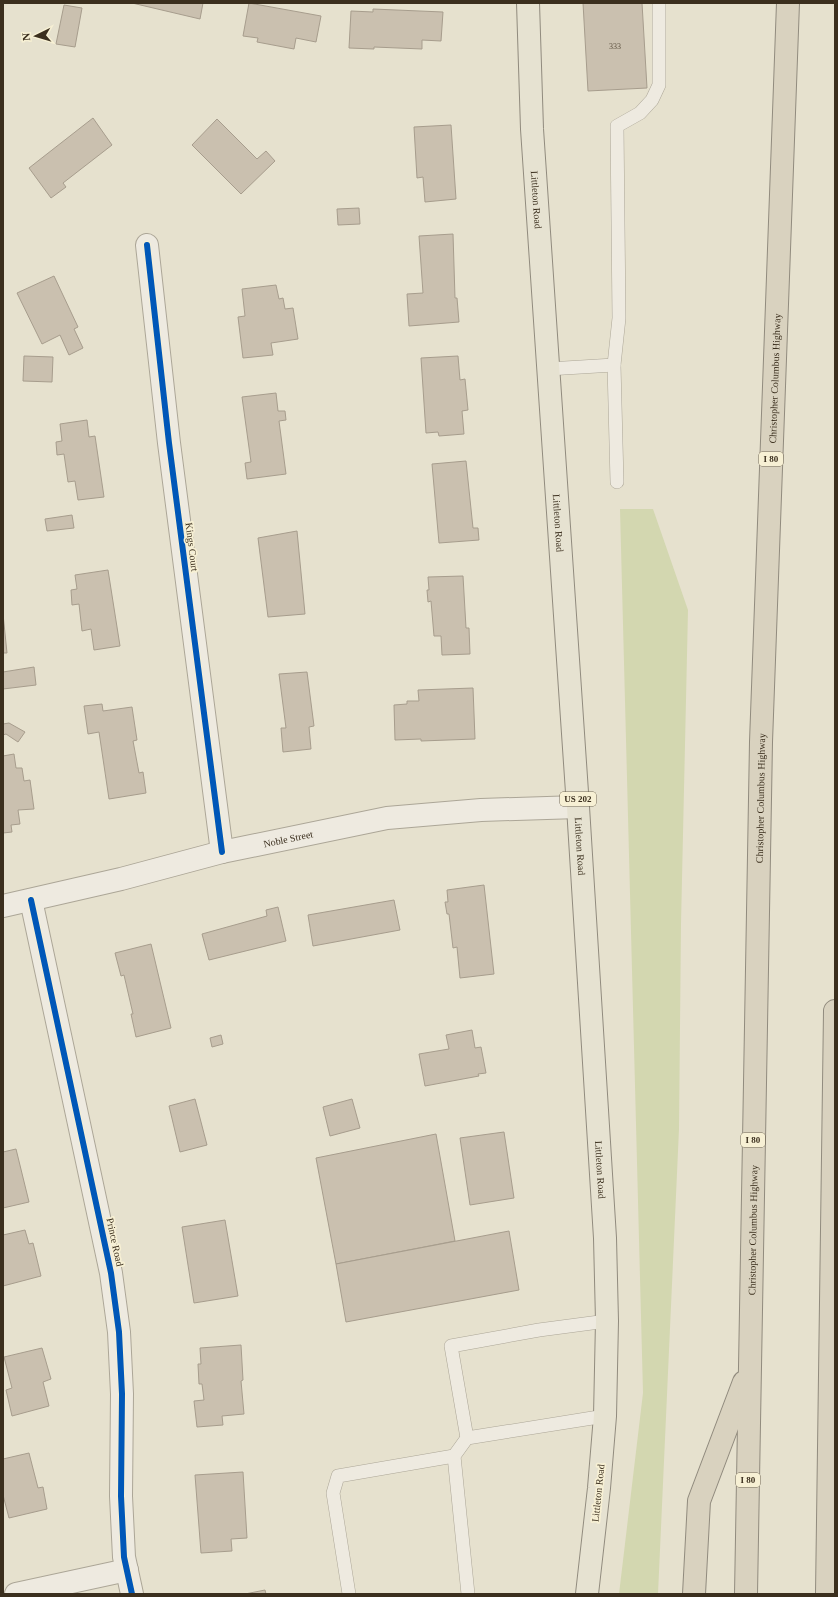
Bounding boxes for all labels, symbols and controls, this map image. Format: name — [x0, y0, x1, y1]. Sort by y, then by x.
north arrow — [16, 16, 56, 56]
text: N — [20, 32, 32, 41]
house number: 333 — [609, 42, 621, 51]
street label: Littleton Road — [529, 170, 544, 229]
street label: Christopher Columbus Highway — [766, 313, 782, 444]
road number: I 80 — [759, 452, 783, 466]
street label: Littleton Road — [551, 494, 566, 552]
street label: Kings Court — [184, 522, 200, 572]
street label: Christopher Columbus Highway — [753, 733, 767, 863]
road number: US 202 — [560, 792, 596, 806]
street label: Littleton Road — [573, 817, 588, 876]
street label: Noble Street — [262, 828, 314, 849]
road number: I 80 — [741, 1133, 765, 1147]
street label: Littleton Road — [593, 1140, 608, 1199]
street label: Christopher Columbus Highway — [746, 1165, 759, 1295]
street label: Prince Road — [105, 1217, 125, 1267]
street label: Littleton Road — [589, 1464, 607, 1522]
road number: I 80 — [736, 1473, 760, 1487]

